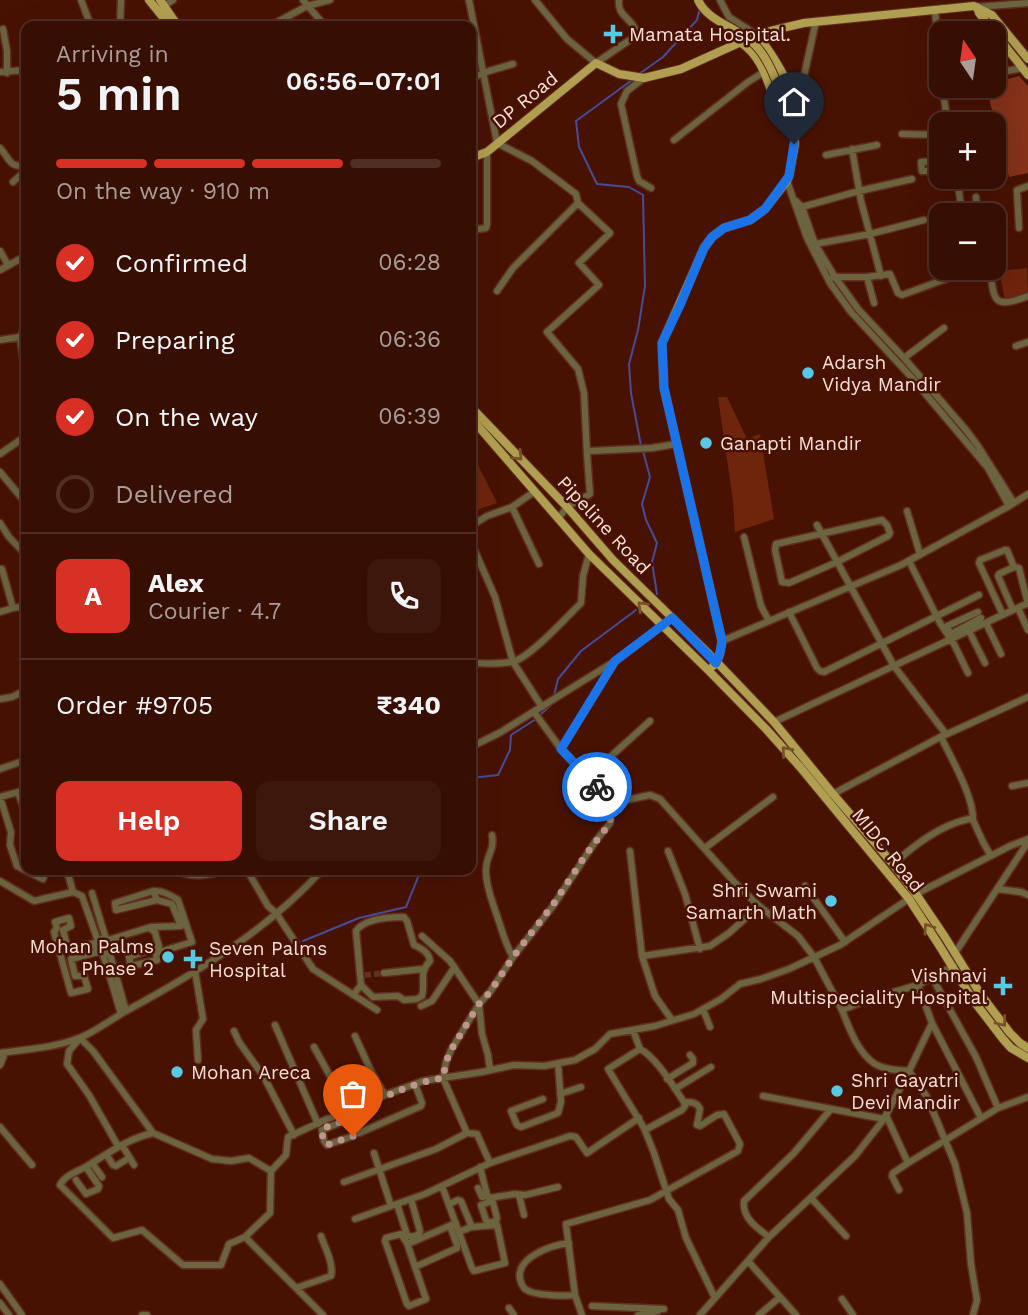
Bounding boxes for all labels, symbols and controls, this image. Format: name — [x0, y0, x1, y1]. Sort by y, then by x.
north arrow — [929, 21, 1006, 98]
map controls — [929, 21, 1006, 280]
place label: Mamata Hospital. — [629, 23, 791, 46]
marker: Mamata Hospital. — [603, 24, 623, 44]
text: Arriving in — [56, 41, 169, 68]
text: 06:56–07:01 — [286, 66, 441, 96]
text: 5 min — [56, 67, 182, 121]
street label: DP Road — [488, 67, 562, 133]
pin — [764, 72, 824, 144]
icon: home — [775, 83, 813, 121]
button: + — [929, 112, 1006, 189]
text: On the way · 910 m — [56, 178, 270, 205]
button: − — [929, 203, 1006, 280]
icon: check — [56, 244, 94, 282]
text: Confirmed — [115, 248, 248, 278]
text: 06:28 — [378, 249, 441, 276]
icon: check — [56, 321, 94, 359]
text: Preparing — [115, 325, 235, 355]
text: 06:36 — [379, 326, 441, 353]
place label: Adarsh Vidya Mandir — [822, 351, 941, 396]
marker: Adarsh Vidya Mandir — [800, 365, 816, 381]
icon: check — [56, 398, 94, 436]
text: On the way — [115, 402, 258, 432]
text: 06:39 — [378, 403, 441, 430]
place label: Ganapti Mandir — [720, 432, 862, 455]
marker: Ganapti Mandir — [698, 435, 714, 451]
one-way arrow — [510, 448, 523, 461]
street label: Pipeline Road — [553, 471, 655, 579]
text: Delivered — [115, 479, 234, 509]
button: phone — [367, 559, 441, 633]
text: Alex — [148, 568, 204, 598]
text: A — [84, 581, 102, 611]
text: Courier · 4.7 — [148, 598, 281, 625]
one-way arrow — [637, 602, 650, 615]
text: Order #9705 — [56, 690, 213, 720]
text: ₹340 — [376, 690, 441, 720]
one-way arrow — [782, 746, 794, 759]
courier — [562, 752, 632, 822]
icon: bike — [578, 768, 616, 806]
button: Help — [56, 781, 242, 861]
button: Share — [256, 781, 441, 861]
street label: MIDC Road — [847, 803, 929, 897]
place label: Shri Swami Samarth Math — [686, 879, 817, 924]
marker: Shri Swami Samarth Math — [823, 893, 839, 909]
one-way arrow — [924, 923, 936, 936]
place label: Mohan Palms Phase 2 — [29, 935, 154, 980]
place label: Seven Palms Hospital — [209, 937, 327, 982]
marker: Mohan Palms Phase 2 — [160, 949, 176, 965]
marker: Seven Palms Hospital — [183, 949, 203, 969]
place label: Vishnavi Multispeciality Hospital — [770, 964, 987, 1009]
marker: Vishnavi Multispeciality Hospital — [993, 976, 1013, 996]
one-way arrow — [993, 1015, 1006, 1027]
place label: Mohan Areca — [191, 1061, 311, 1084]
marker: Mohan Areca — [169, 1064, 185, 1080]
pin — [323, 1064, 383, 1136]
place label: Shri Gayatri Devi Mandir — [851, 1069, 960, 1114]
icon: bag — [334, 1075, 372, 1113]
marker: Shri Gayatri Devi Mandir — [829, 1083, 845, 1099]

